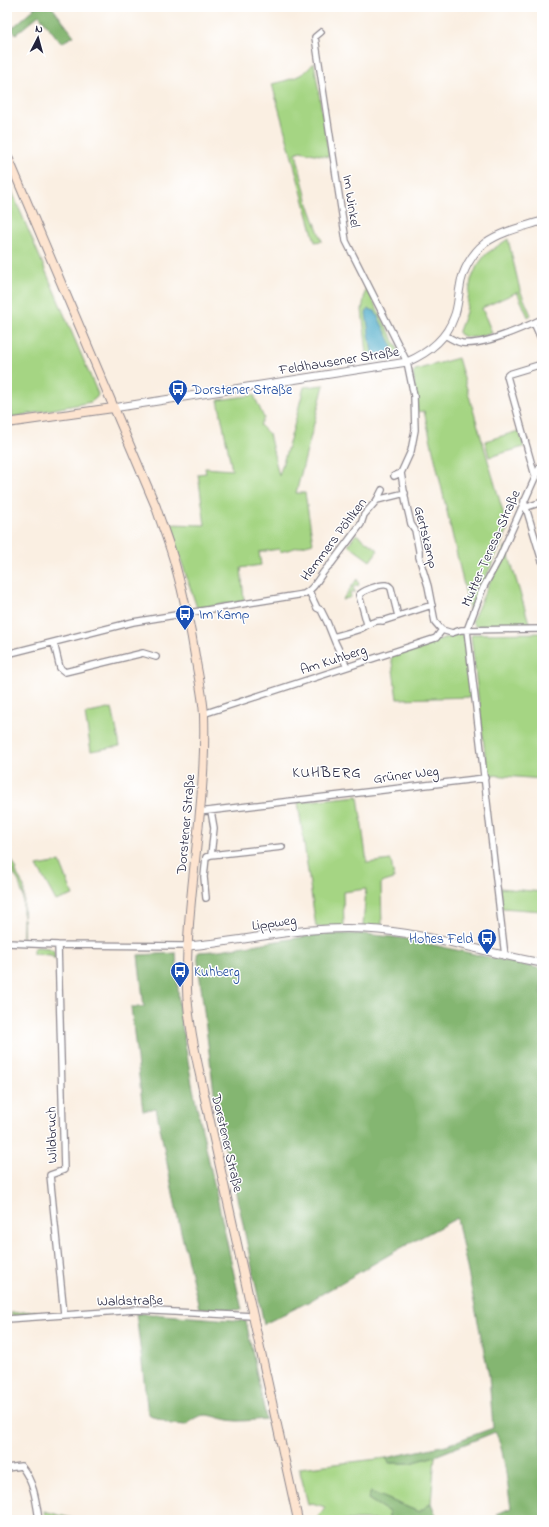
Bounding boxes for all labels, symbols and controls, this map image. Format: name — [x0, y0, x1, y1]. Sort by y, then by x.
north arrow — [18, 18, 58, 58]
text: N — [34, 21, 43, 37]
street label: Im Winkel — [336, 173, 365, 229]
street label: Feldhausener Straße — [277, 342, 402, 381]
bus stop icon: Dorstener Straße — [167, 378, 189, 406]
place label: Dorstener Straße — [191, 380, 293, 401]
street label: Mutter-Teresa-Straße — [456, 486, 527, 610]
street label: Hemmers Pöhlken — [296, 494, 373, 586]
street label: Gertskamp — [408, 504, 443, 571]
bus stop icon: Im Kamp — [174, 603, 196, 631]
place label: Im Kamp — [199, 605, 250, 626]
street label: Am Kuhberg — [298, 640, 370, 682]
street label: Grüner Weg — [372, 761, 440, 791]
district label: KUHBERG — [292, 762, 362, 784]
street label: Dorstener Straße — [172, 773, 201, 876]
street label: Lippweg — [251, 910, 298, 938]
bus stop icon: Hohes Feld — [476, 927, 498, 955]
place label: Hohes Feld — [409, 929, 473, 950]
bus stop icon: Kuhberg — [169, 960, 191, 988]
place label: Kuhberg — [194, 962, 240, 984]
street label: Dorstener Straße — [205, 1091, 248, 1195]
street label: Wildbruch — [42, 1106, 63, 1164]
street label: Waldstraße — [97, 1290, 164, 1313]

